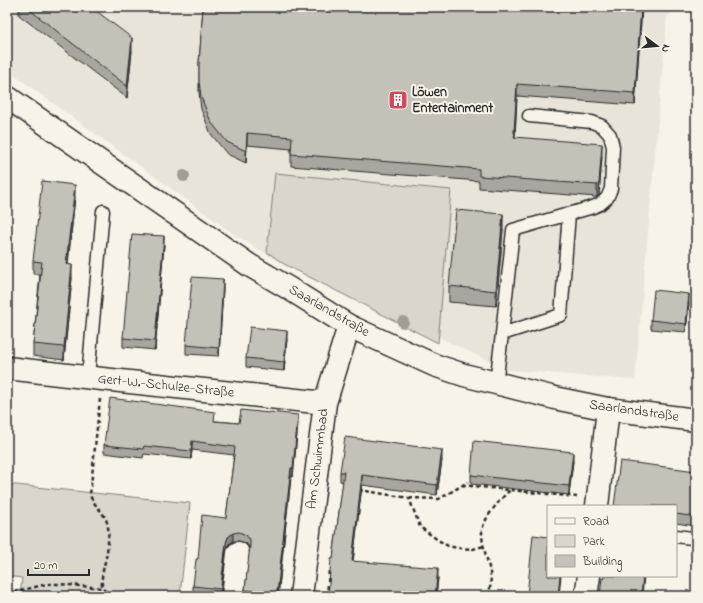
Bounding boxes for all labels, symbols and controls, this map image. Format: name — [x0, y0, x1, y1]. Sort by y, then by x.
north arrow — [637, 26, 677, 66]
text: N — [657, 43, 674, 54]
place label: Löwen Entertainment — [412, 82, 493, 119]
building icon: Löwen Entertainment — [387, 89, 409, 111]
street label: Saarlandstraße — [285, 279, 374, 343]
street label: Gert-W.-Schulze-Straße — [97, 368, 236, 404]
street label: Saarlandstraße — [588, 394, 681, 428]
street label: Am Schwimmbad — [301, 407, 335, 510]
legend — [547, 505, 677, 577]
text: Road — [583, 513, 609, 531]
text: Park — [583, 533, 605, 551]
scale bar — [28, 551, 89, 577]
text: Building — [582, 553, 622, 572]
text: 20 m — [34, 557, 57, 575]

